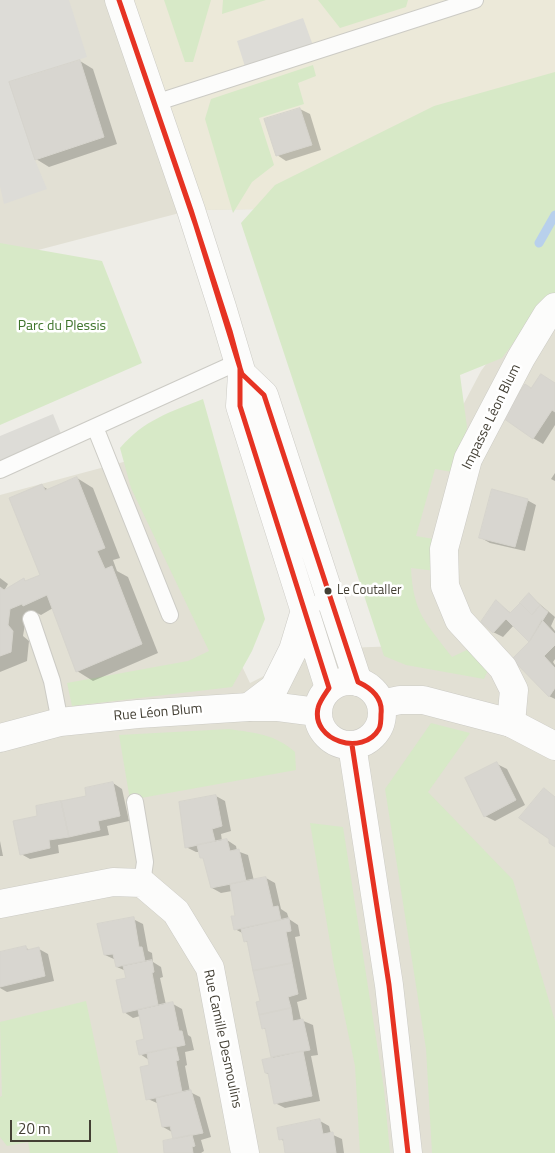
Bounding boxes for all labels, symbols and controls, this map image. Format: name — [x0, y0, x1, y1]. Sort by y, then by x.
park label: Parc du Plessis — [18, 319, 106, 335]
street label: Impasse Léon Blum — [459, 361, 525, 473]
place label: Le Coutaller — [337, 583, 401, 599]
marker: Le Coutaller — [323, 586, 333, 596]
street label: Rue Léon Blum — [113, 701, 203, 725]
street label: Rue Camille Desmoulins — [199, 968, 245, 1110]
scale bar — [12, 1110, 94, 1142]
text: 20 m — [18, 1117, 51, 1140]

